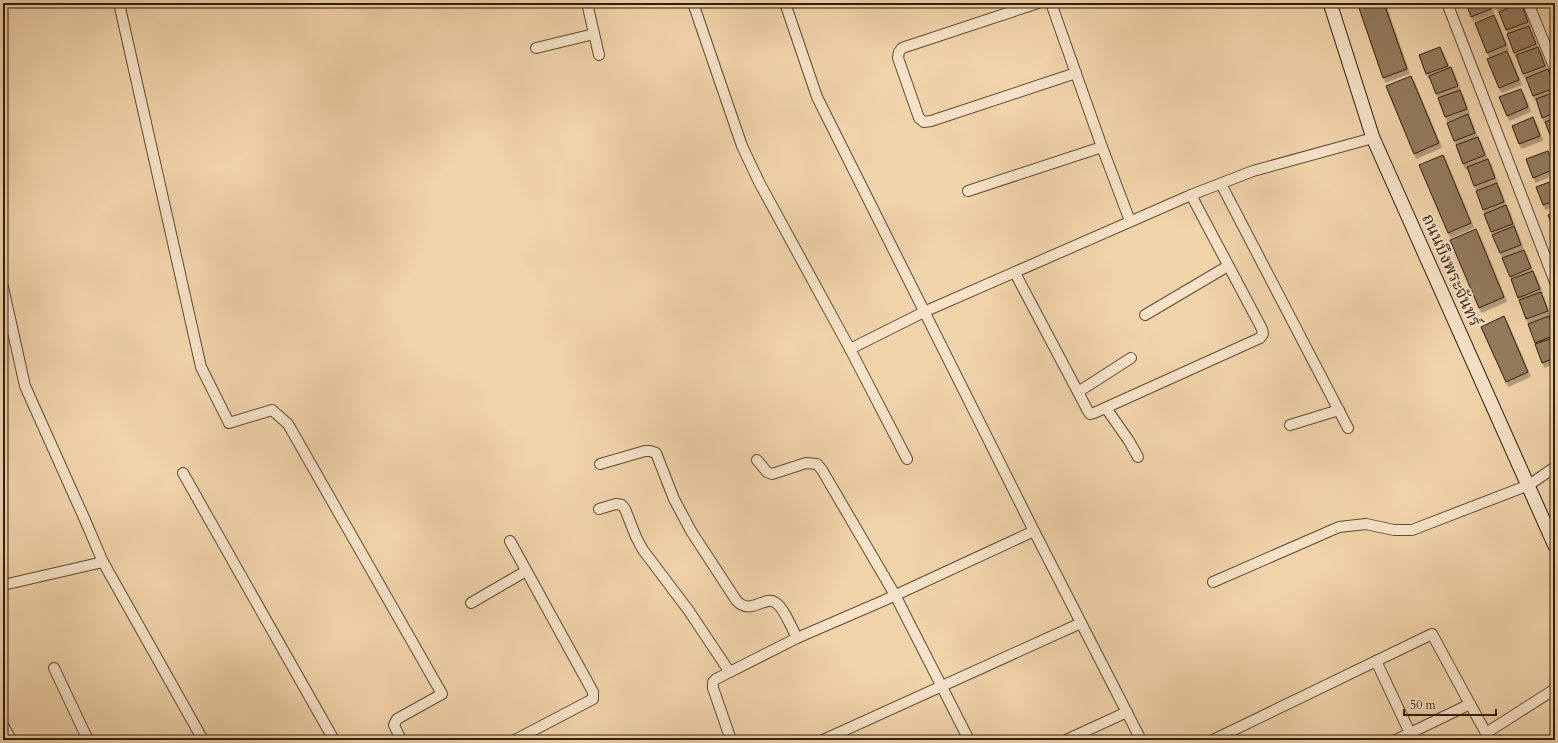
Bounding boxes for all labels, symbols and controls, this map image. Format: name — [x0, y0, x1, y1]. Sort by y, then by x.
street label: ถนนบึงพระจันทร์ — [1416, 210, 1487, 331]
scale bar — [1404, 691, 1496, 717]
text: 50 m — [1410, 697, 1437, 713]

